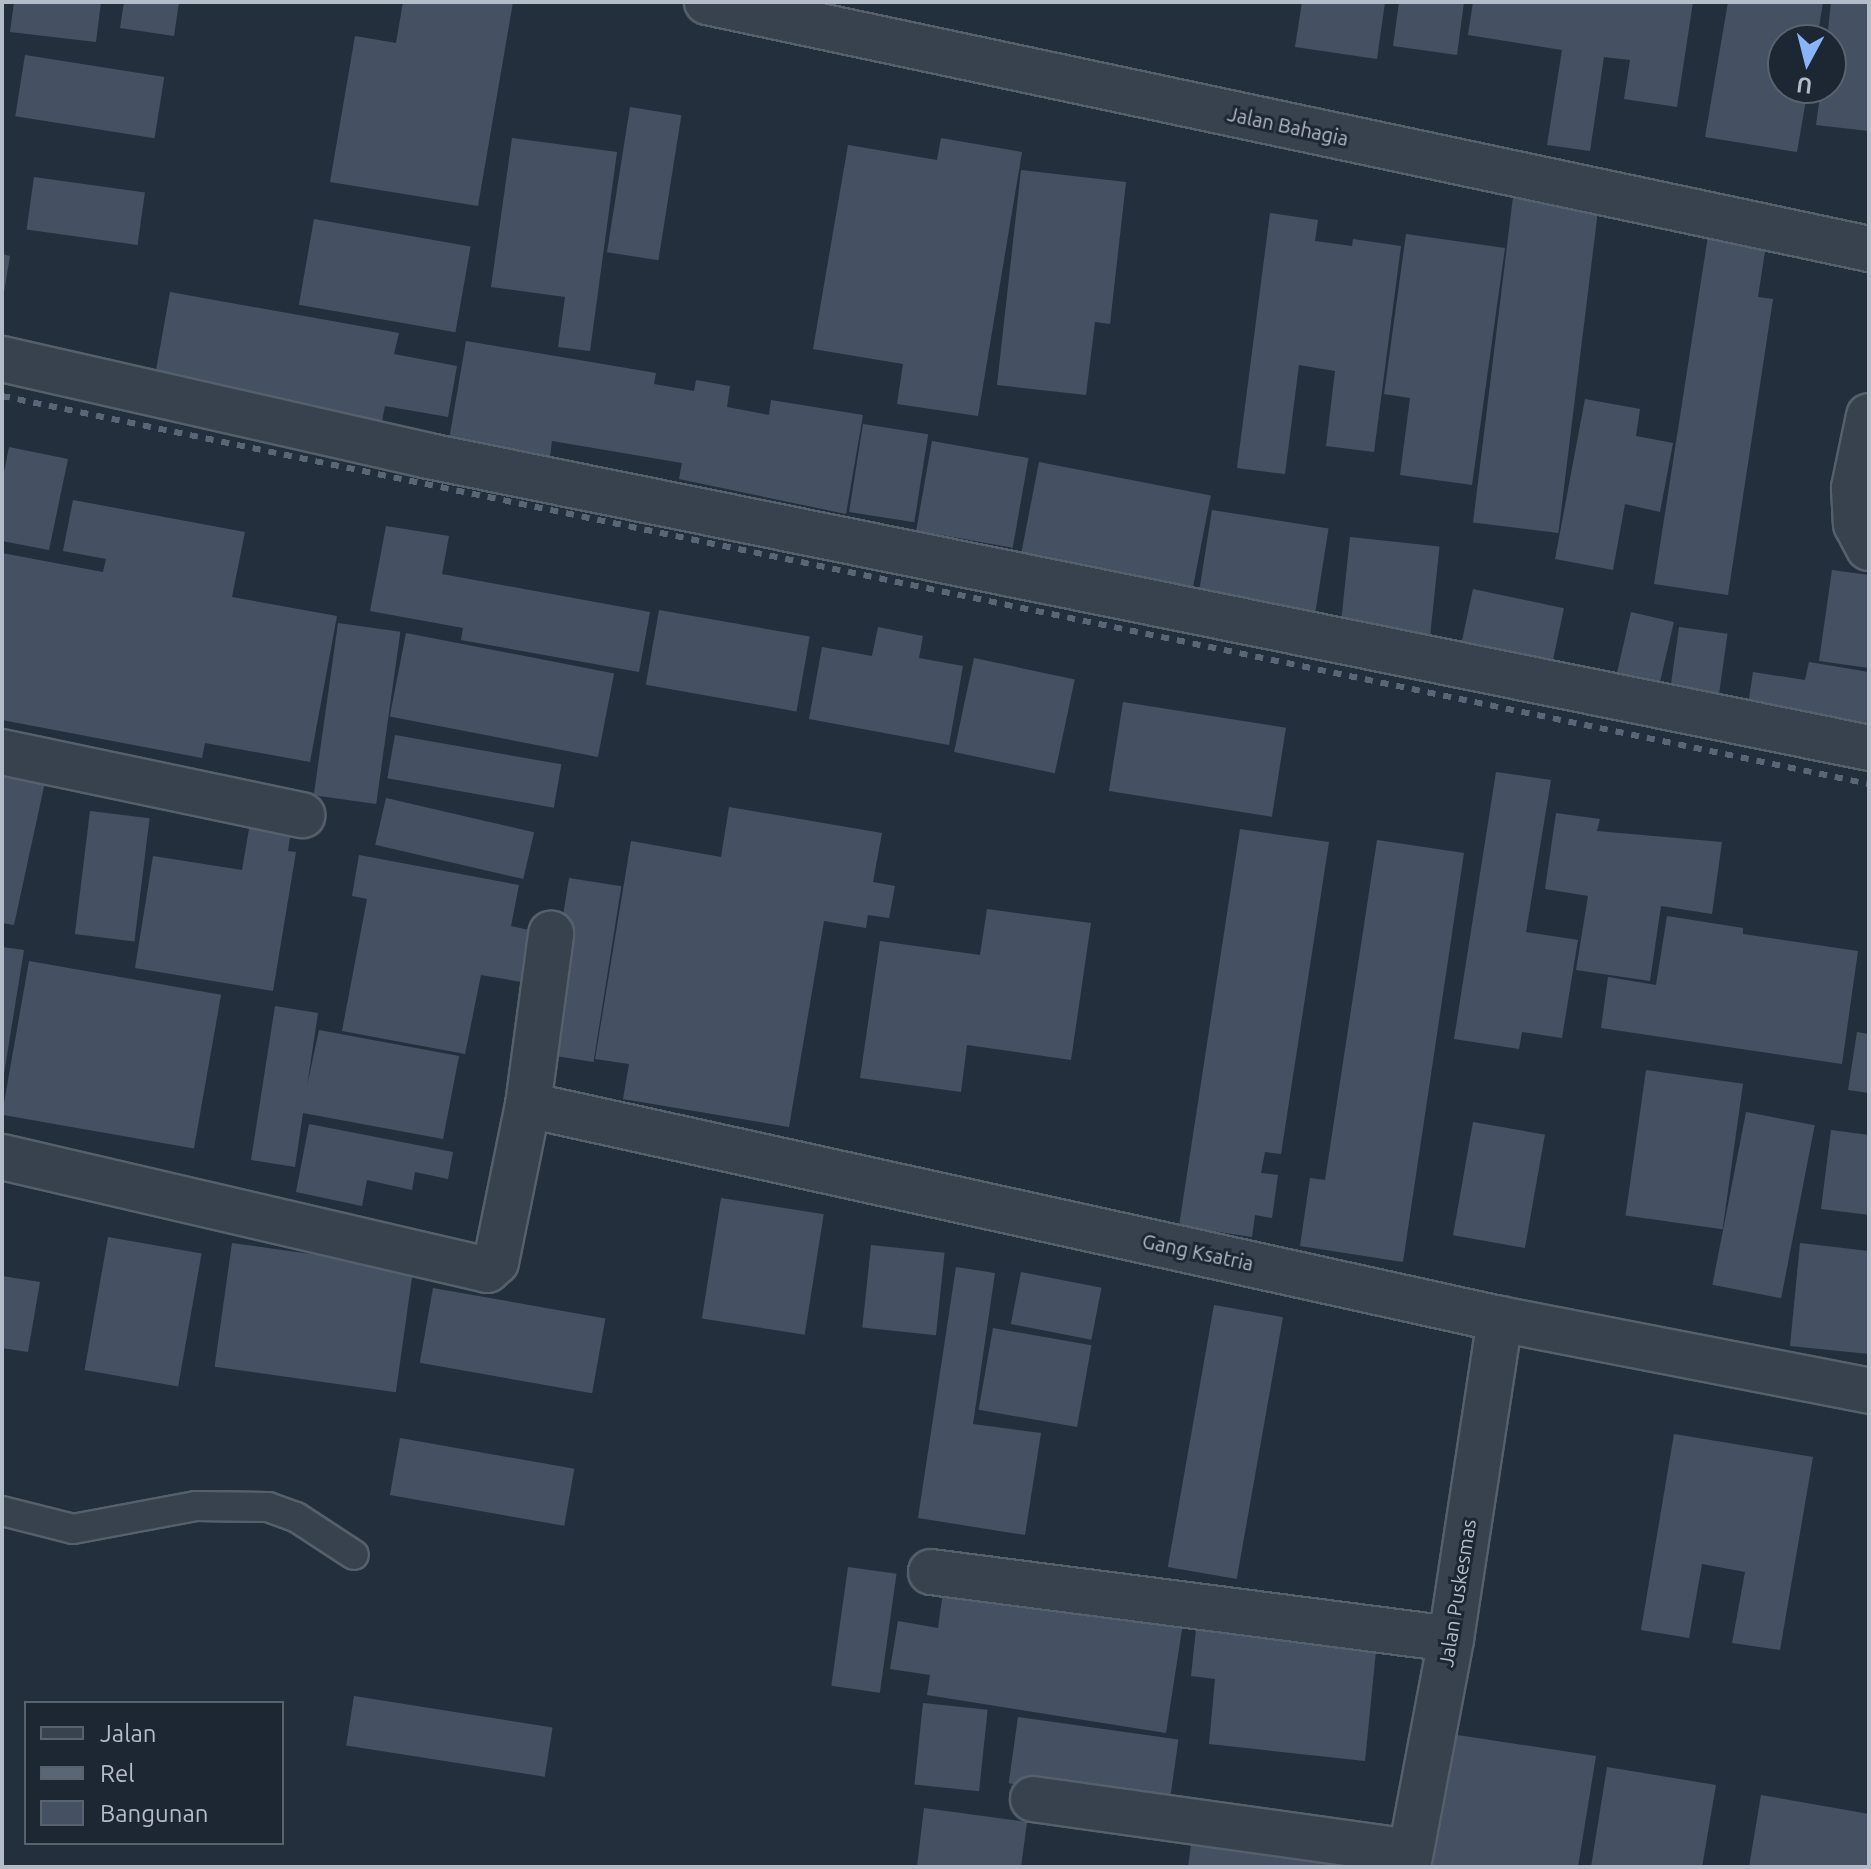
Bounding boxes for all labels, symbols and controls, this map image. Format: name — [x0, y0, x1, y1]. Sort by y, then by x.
north arrow — [1767, 24, 1847, 104]
text: U — [1795, 73, 1813, 100]
street label: Jalan Bahagia — [1225, 101, 1351, 151]
street label: Gang Ksatria — [1140, 1229, 1256, 1275]
street label: Jalan Puskesmas — [1433, 1517, 1481, 1669]
legend — [24, 1701, 284, 1845]
text: Jalan — [100, 1720, 157, 1747]
text: Rel — [100, 1760, 134, 1787]
text: Bangunan — [100, 1800, 209, 1827]

